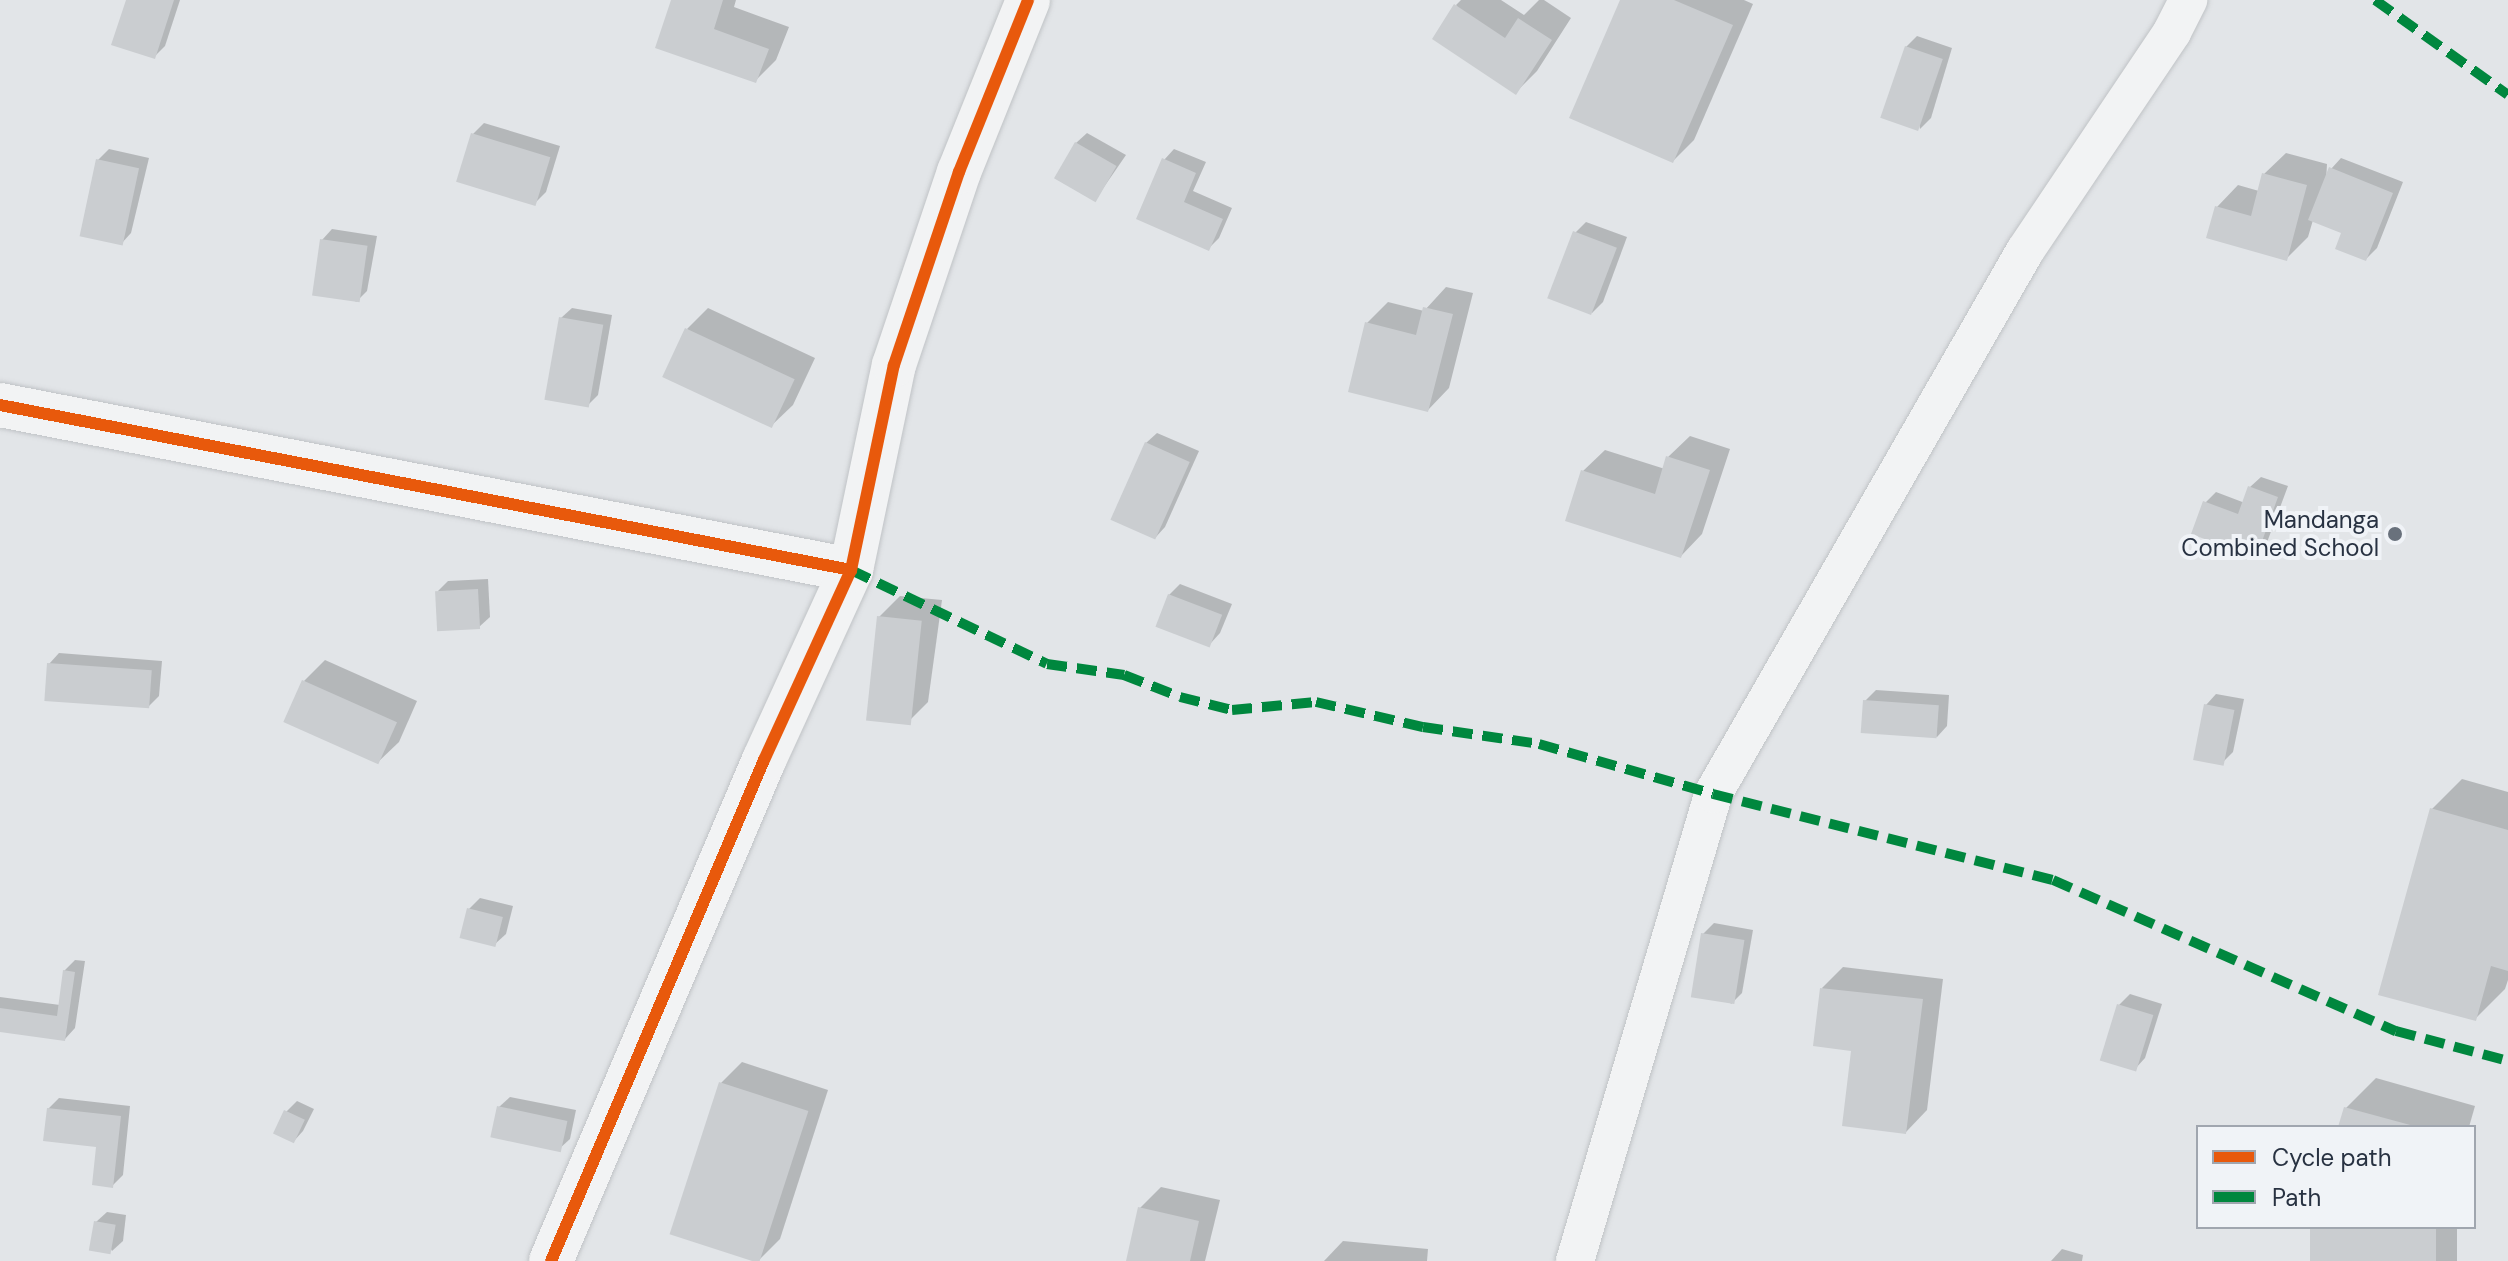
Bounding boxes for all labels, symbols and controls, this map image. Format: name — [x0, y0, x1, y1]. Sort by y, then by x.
place label: Mandanga Combined School — [2181, 506, 2379, 562]
marker: Mandanga Combined School — [2386, 525, 2404, 543]
legend — [2196, 1125, 2476, 1229]
text: Cycle path — [2272, 1142, 2391, 1173]
text: Path — [2272, 1182, 2321, 1213]

